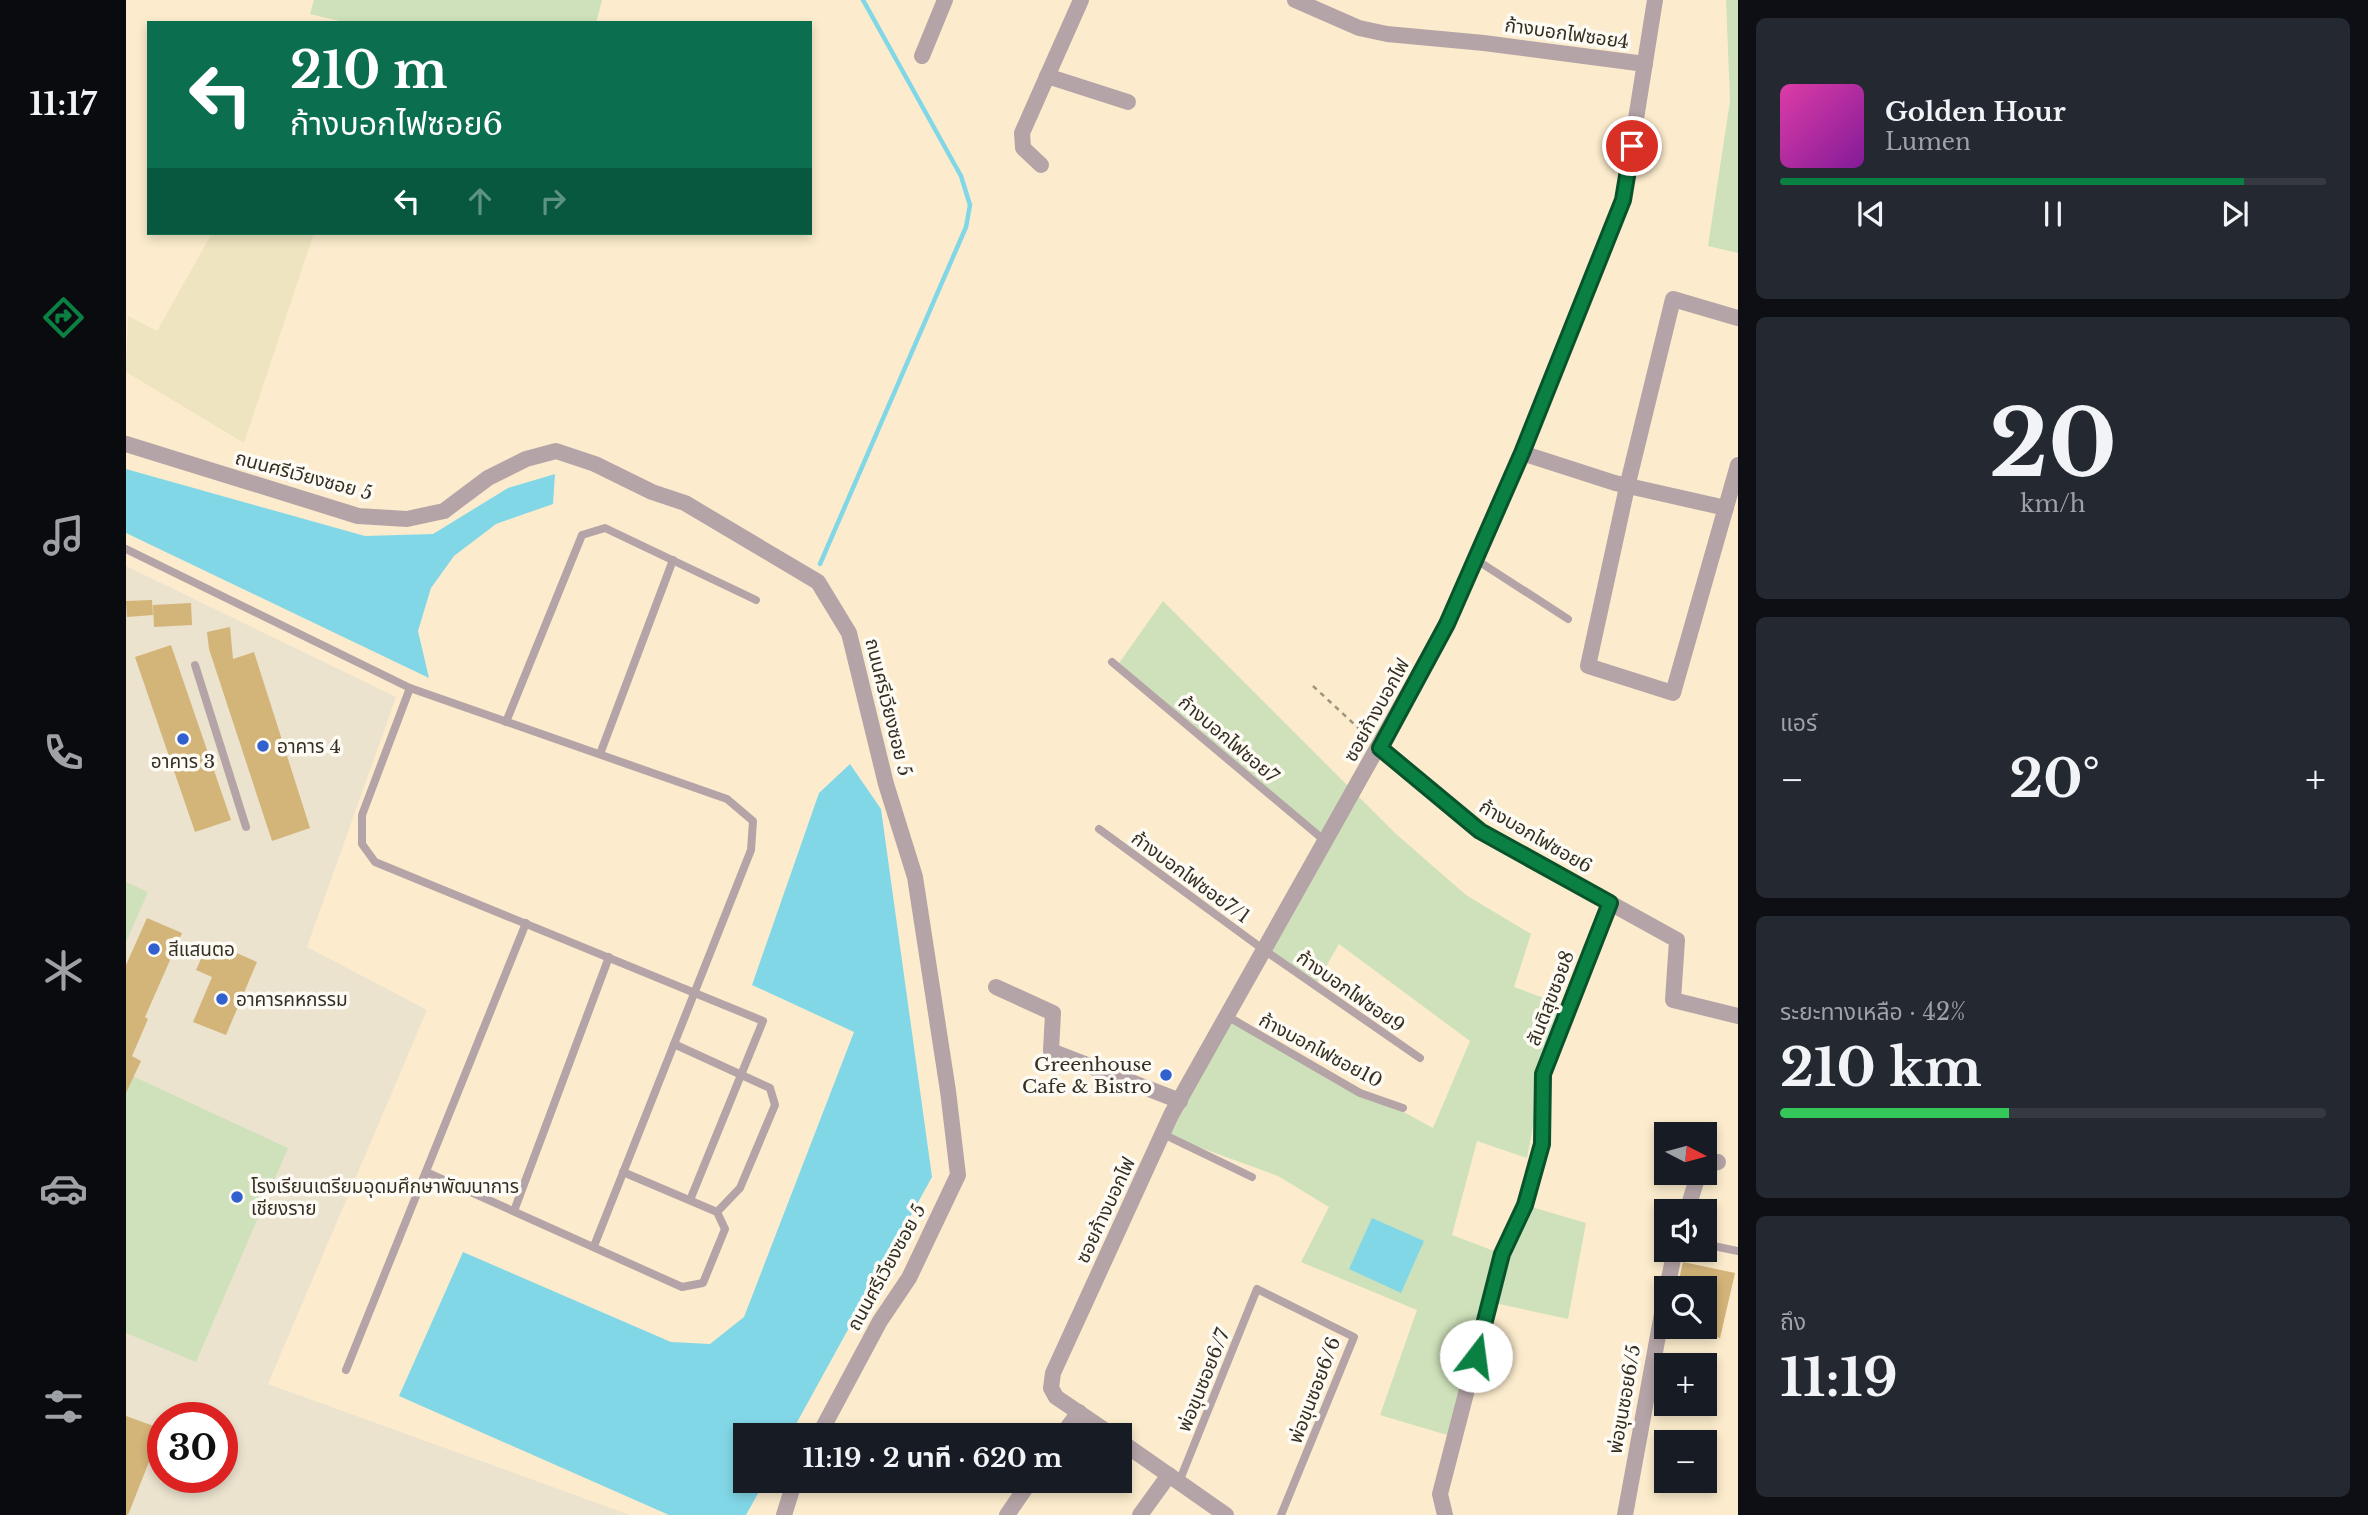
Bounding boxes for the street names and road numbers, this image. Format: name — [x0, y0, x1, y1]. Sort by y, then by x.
street label: ก้างบอกไฟซอย4 — [1503, 13, 1631, 54]
street label: ถนนศรีเวียงซอย 5 — [233, 446, 375, 505]
street label: ถนนศรีเวียงซอย 5 — [860, 636, 917, 778]
street label: ซอยก้างบอกไฟ — [1339, 655, 1414, 766]
street label: ก้างบอกไฟซอย7 — [1174, 691, 1284, 788]
street label: ก้างบอกไฟซอย6 — [1475, 795, 1596, 878]
street label: ก้างบอกไฟซอย7/1 — [1127, 827, 1254, 928]
street label: ก้างบอกไฟซอย9 — [1292, 946, 1409, 1037]
street label: สันติสุขซอย8 — [1522, 947, 1579, 1049]
street label: ก้างบอกไฟซอย10 — [1255, 1008, 1386, 1093]
street label: ซอยก้างบอกไฟ — [1071, 1154, 1140, 1267]
street label: ถนนศรีเวียงซอย 5 — [842, 1200, 931, 1335]
street label: พ่อขุนซอย6/7 — [1172, 1325, 1235, 1435]
street label: พ่อขุนซอย6/6 — [1284, 1334, 1345, 1447]
street label: พ่อขุนซอย6/5 — [1604, 1343, 1645, 1455]

